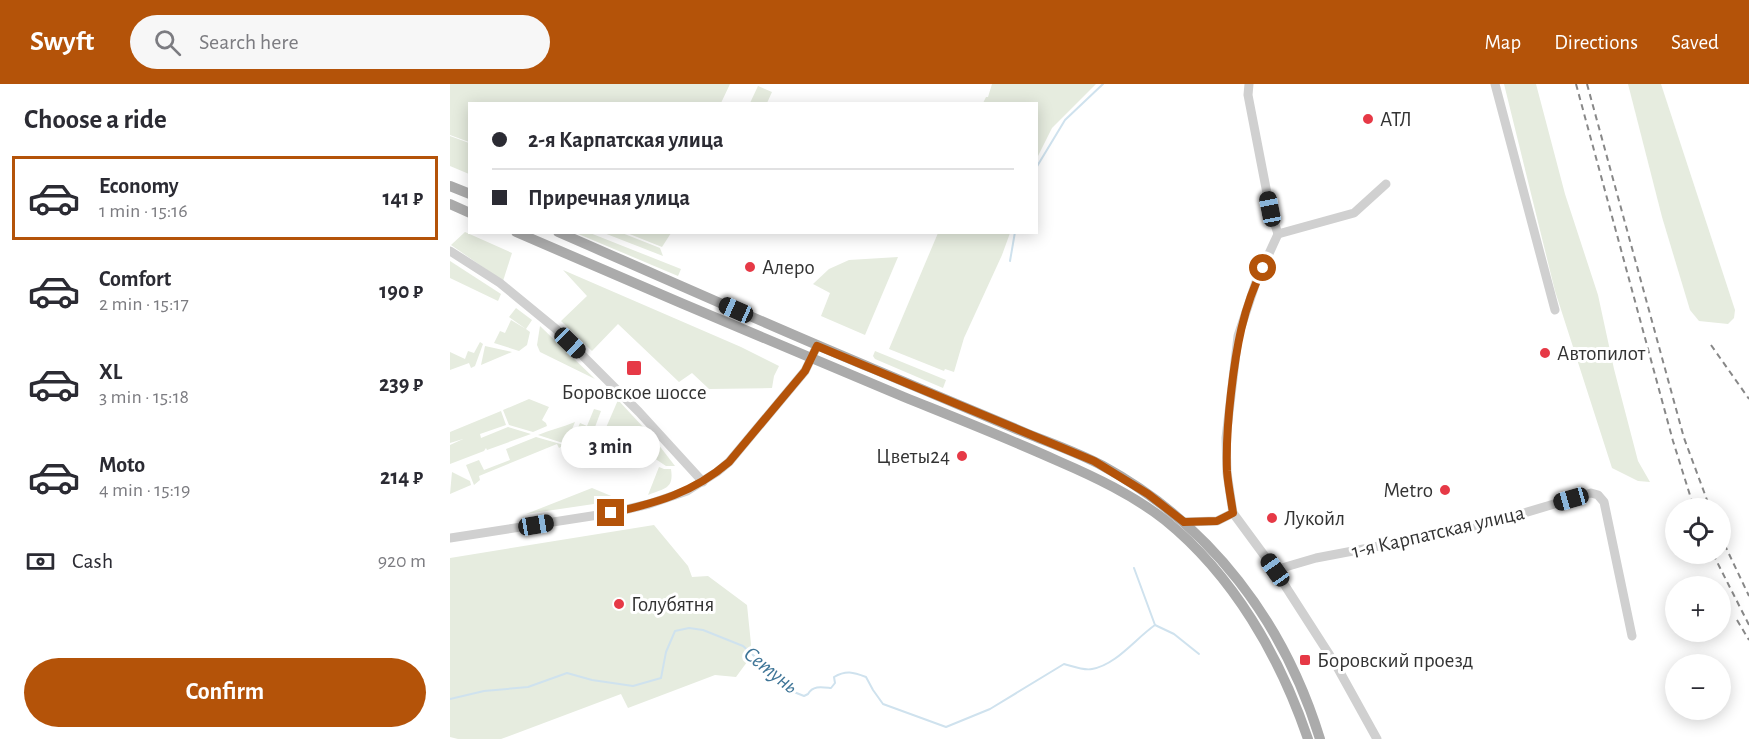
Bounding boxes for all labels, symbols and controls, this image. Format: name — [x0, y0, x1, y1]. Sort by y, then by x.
search box — [130, 15, 550, 69]
icon: search — [151, 26, 184, 59]
text: Swyft — [30, 28, 94, 56]
text: Search here — [199, 31, 299, 53]
text: Map — [1485, 32, 1521, 53]
text: Directions — [1554, 32, 1638, 53]
text: Saved — [1671, 32, 1719, 53]
text: Choose a ride — [24, 106, 167, 133]
place label: АТЛ — [1380, 109, 1412, 130]
marker: АТЛ — [1361, 112, 1375, 126]
text: 2-я Карпатская улица — [528, 129, 723, 151]
icon: car — [27, 171, 81, 225]
text: Economy — [99, 175, 179, 197]
text: 141 ₽ — [382, 187, 423, 209]
text: Приречная улица — [528, 187, 690, 209]
car — [1258, 190, 1282, 228]
text: 1 min · 15:16 — [99, 201, 188, 221]
route start — [1249, 254, 1276, 281]
place label: Алеро — [762, 257, 815, 278]
marker: Алеро — [743, 260, 757, 274]
icon: car — [27, 264, 81, 318]
text: Comfort — [99, 268, 171, 290]
text: 190 ₽ — [379, 280, 423, 302]
text: 2 min · 15:17 — [99, 294, 189, 314]
car — [716, 294, 756, 326]
car — [551, 324, 589, 362]
place label: Автопилот — [1557, 343, 1646, 364]
marker: Автопилот — [1538, 346, 1552, 360]
icon: car — [27, 357, 81, 411]
marker: Боровское шоссе — [625, 359, 643, 377]
text: XL — [99, 361, 122, 383]
text: 239 ₽ — [379, 373, 423, 395]
place label: Боровское шоссе — [561, 382, 707, 403]
text: 3 min · 15:18 — [99, 387, 189, 407]
callout: 3 min — [562, 426, 660, 468]
text: 3 min — [589, 437, 632, 457]
place label: Цветы24 — [876, 446, 950, 467]
marker: Цветы24 — [955, 449, 969, 463]
icon: car — [27, 450, 81, 504]
text: Moto — [99, 454, 145, 476]
text: 214 ₽ — [380, 466, 423, 488]
text: 4 min · 15:19 — [99, 480, 190, 500]
place label: Metro — [1383, 480, 1433, 501]
marker: Metro — [1438, 483, 1452, 497]
car — [1551, 485, 1591, 513]
map controls — [1665, 498, 1731, 720]
button: locate — [1665, 498, 1731, 564]
route end — [597, 499, 624, 526]
street label: 1-я Карпатская улица — [1350, 502, 1527, 562]
place label: Лукойл — [1284, 508, 1345, 529]
marker: Лукойл — [1265, 511, 1279, 525]
car — [517, 513, 555, 537]
icon: cash — [24, 545, 57, 578]
text: Cash — [72, 550, 113, 572]
car — [1257, 550, 1293, 590]
text: 920 m — [378, 551, 426, 571]
button: + — [1665, 576, 1731, 642]
place label: Голубятня — [631, 594, 714, 615]
marker: Голубятня — [612, 597, 626, 611]
water label: Сетунь — [740, 642, 803, 698]
place label: Боровский проезд — [1317, 650, 1473, 671]
marker: Боровский проезд — [1298, 653, 1312, 667]
button: − — [1665, 654, 1731, 720]
button: Confirm — [24, 658, 426, 727]

